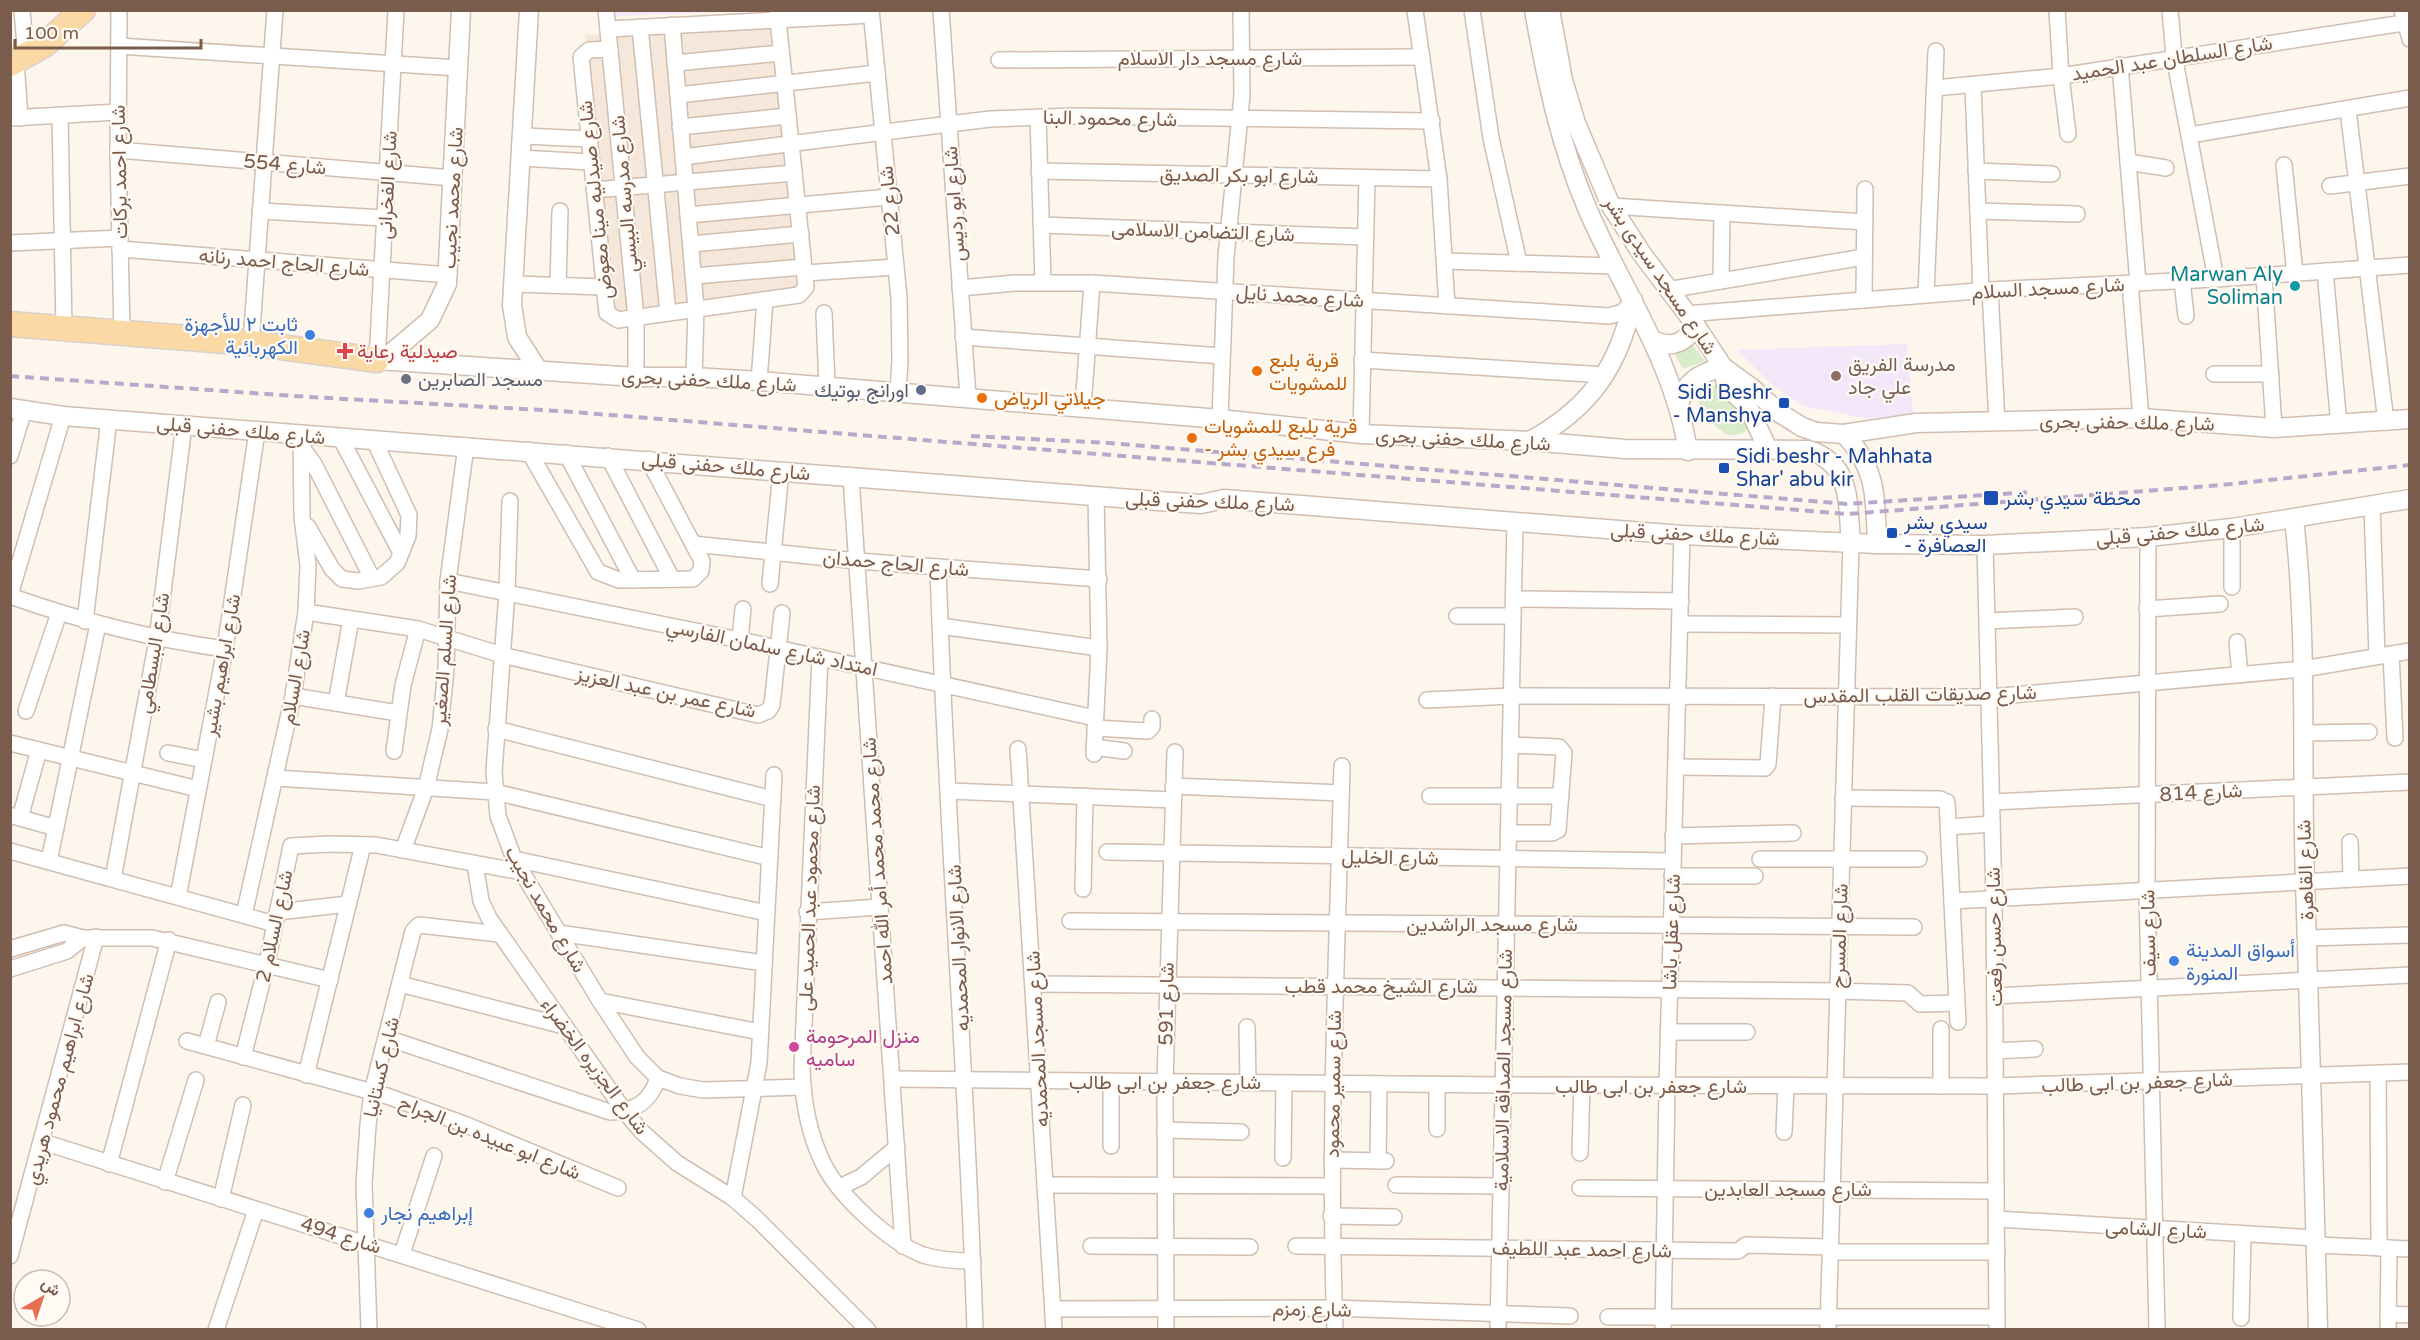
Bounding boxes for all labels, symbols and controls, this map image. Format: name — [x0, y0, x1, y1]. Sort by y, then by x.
scale bar — [15, 12, 201, 50]
text: 100 m — [24, 22, 79, 44]
street label: شارع السلطان عبد الحميد — [2070, 31, 2275, 88]
street label: شارع مسجد دار الاسلام — [1118, 47, 1302, 72]
street label: شارع صيدليه مينا معوض — [574, 99, 619, 300]
street label: شارع احمد بركات — [107, 105, 134, 239]
street label: شارع محمود البنا — [1043, 106, 1177, 133]
street label: شارع مدرسه البيسي — [606, 114, 648, 274]
street label: شارع محمد نجيب — [437, 126, 470, 270]
street label: شارع الفخرانى — [373, 130, 404, 240]
street label: شارع ابو رديس — [939, 145, 972, 263]
street label: شارع 554 — [242, 149, 327, 182]
street label: شارع ابو بكر الصديق — [1159, 163, 1319, 190]
street label: شارع 22 — [874, 164, 907, 237]
street label: شارع مسجد سيدى بشر — [1597, 191, 1722, 360]
street label: شارع التضامن الاسلامى — [1111, 217, 1295, 248]
street label: شارع الحاج احمد رنانه — [198, 244, 370, 283]
place label: Marwan Aly Soliman — [2170, 263, 2283, 310]
street label: شارع مسجد السلام — [1971, 273, 2125, 306]
marker: Marwan Aly Soliman — [2288, 279, 2302, 293]
street label: شارع محمد نايل — [1235, 281, 1365, 314]
place label: ثابت ٢ للأجهزة الكهربائية — [184, 313, 298, 360]
marker: ثابت ٢ للأجهزة الكهربائية — [303, 328, 317, 342]
place label: صيدلية رعاية — [357, 340, 458, 364]
marker: صيدلية رعاية — [338, 344, 352, 358]
place label: قرية بلبع للمشويات — [1269, 349, 1347, 396]
place label: مدرسة الفريق علي جاد — [1848, 353, 1956, 404]
street label: شارع ملك حفنى بحرى — [621, 364, 797, 399]
marker: قرية بلبع للمشويات — [1250, 364, 1264, 378]
place label: مسجد الصابرين — [418, 368, 543, 392]
marker: مدرسة الفريق علي جاد — [1829, 369, 1843, 383]
marker: مسجد الصابرين — [399, 372, 413, 386]
place label: اورانج بوتيك — [814, 379, 909, 404]
place label: Sidi Beshr - Manshya — [1672, 381, 1772, 428]
marker: اورانج بوتيك — [914, 383, 928, 397]
place label: جيلاتي الرياض — [994, 387, 1106, 415]
marker: جيلاتي الرياض — [975, 391, 989, 405]
marker: Sidi Beshr - Manshya — [1777, 396, 1791, 410]
street label: شارع ملك حفنى بحرى — [2039, 409, 2215, 438]
street label: شارع ملك حفنى قبلى — [155, 412, 326, 451]
place label: قرية بلبع للمشويات - فرع سيدي بشر — [1204, 415, 1357, 466]
street label: شارع ملك حفنى بحرى — [1375, 423, 1551, 458]
marker: قرية بلبع للمشويات - فرع سيدي بشر — [1185, 431, 1199, 445]
place label: Sidi beshr - Mahhata Shar' abu kir — [1736, 445, 1933, 492]
street label: شارع ملك حفنى قبلى — [640, 448, 811, 487]
marker: Sidi beshr - Mahhata Shar' abu kir — [1717, 461, 1731, 475]
street label: شارع ملك حفنى قبلى — [1125, 487, 1295, 518]
place label: محطة سيدي بشر — [2003, 487, 2141, 515]
marker: محطة سيدي بشر — [1982, 489, 2000, 507]
place label: سيدي بشر - العصافرة — [1903, 511, 1987, 558]
street label: شارع ملك حفنى قبلى — [2095, 513, 2266, 552]
street label: شارع ملك حفنى قبلى — [1610, 519, 1780, 552]
marker: سيدي بشر - العصافرة — [1885, 526, 1899, 540]
street label: شارع الحاج حمدان — [822, 546, 970, 583]
street label: شارع السلم الصغير — [428, 574, 463, 728]
street label: شارع البسطامي — [133, 591, 179, 716]
street label: شارع ابراهيم بشير — [197, 592, 247, 740]
street label: امتداد شارع سلمان الفارسي — [663, 614, 879, 686]
street label: شارع السلام — [276, 627, 317, 727]
street label: شارع عمر بن عبد العزيز — [573, 662, 758, 725]
street label: شارع صديقات القلب المقدس — [1803, 681, 2037, 710]
street label: شارع محمد محمد أمر الله احمد — [856, 737, 900, 985]
street label: شارع 814 — [2159, 779, 2243, 808]
street label: شارع محمود عبد الحميد على — [794, 784, 827, 1012]
street label: شارع القاهرة — [2292, 819, 2321, 921]
street label: شارع محمد نجيب — [498, 842, 591, 978]
street label: شارع الخليل — [1341, 845, 1439, 872]
street label: شارع الانوار المحمديه — [943, 864, 976, 1032]
street label: شارع حسن رفعت — [1982, 867, 2009, 1007]
street label: شارع السلام 2 — [251, 868, 300, 985]
street label: شارع عقل باشا — [1658, 873, 1687, 991]
street label: شارع المسرح — [1826, 883, 1855, 989]
street label: شارع سيف — [2136, 889, 2163, 977]
street label: شارع مسجد الراشدين — [1406, 913, 1578, 938]
place label: أسواق المدينة المنورة — [2186, 939, 2295, 986]
street label: شارع مسجد الصداقه الاسلامية — [1490, 949, 1519, 1191]
street label: شارع مسجد المحمديه — [1021, 950, 1056, 1128]
marker: أسواق المدينة المنورة — [2167, 954, 2181, 968]
street label: شارع 591 — [1154, 962, 1181, 1046]
street label: شارع ابراهيم محمود هريدي — [20, 971, 104, 1189]
street label: شارع الشيخ محمد قطب — [1285, 975, 1477, 1000]
street label: شارع الجزيره الخضراء — [534, 993, 653, 1140]
street label: شارع سمير محمود — [1321, 1010, 1348, 1158]
street label: شارع كستانيا — [359, 1015, 406, 1120]
place label: منزل المرحومة ساميه — [806, 1025, 920, 1072]
marker: منزل المرحومة ساميه — [787, 1040, 801, 1054]
street label: شارع جعفر بن ابى طالب — [2041, 1068, 2233, 1099]
street label: شارع جعفر بن ابى طالب — [1069, 1071, 1261, 1096]
street label: شارع جعفر بن ابى طالب — [1555, 1075, 1747, 1100]
street label: شارع ابو عبيده بن الجراح — [395, 1091, 584, 1186]
street label: شارع مسجد العابدين — [1704, 1178, 1872, 1203]
place label: إبراهيم نجار — [380, 1202, 473, 1226]
marker: إبراهيم نجار — [362, 1206, 376, 1220]
street label: شارع 494 — [297, 1212, 384, 1261]
street label: شارع الشامى — [2104, 1215, 2207, 1246]
street label: شارع احمد عبد اللطيف — [1492, 1236, 1672, 1265]
north arrow — [12, 1268, 72, 1328]
text: ش — [37, 1273, 65, 1301]
street label: شارع زمزم — [1272, 1297, 1352, 1324]

